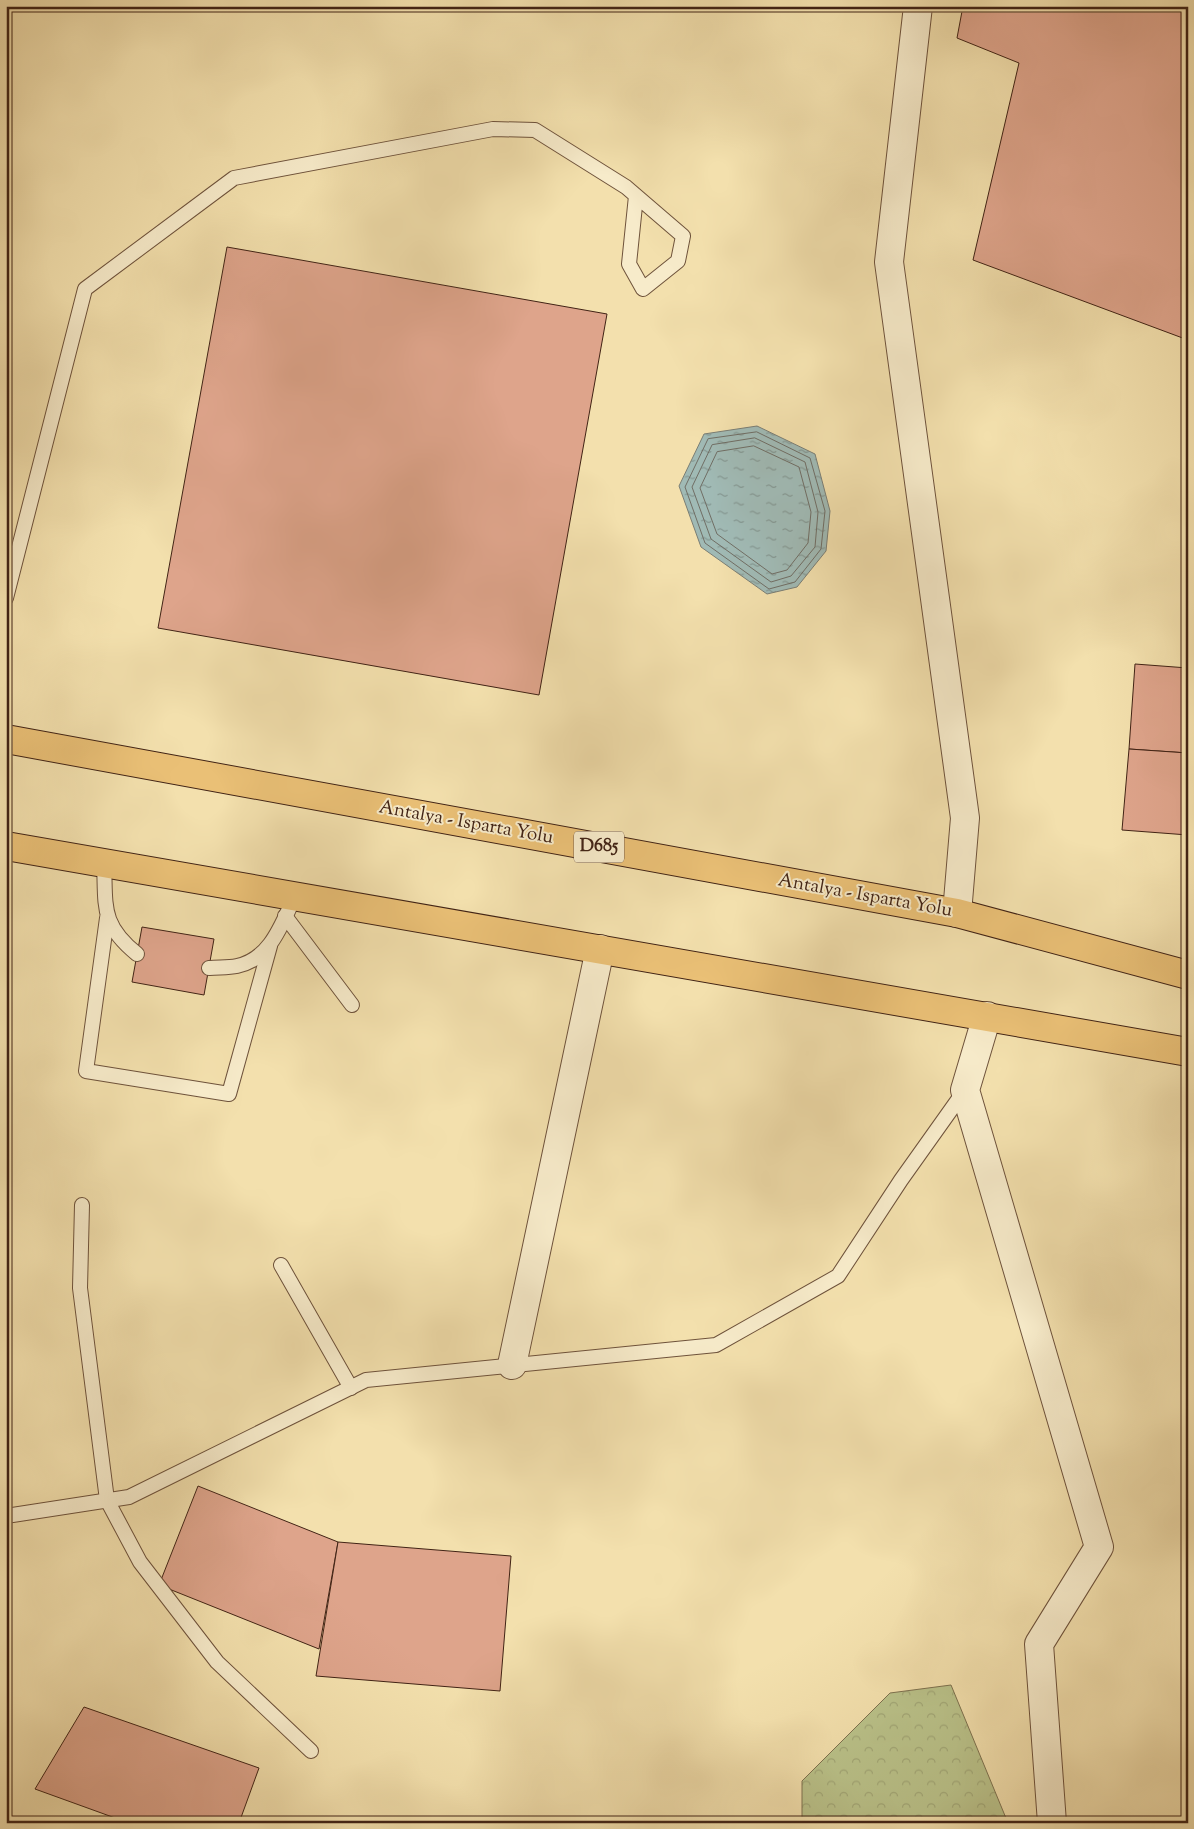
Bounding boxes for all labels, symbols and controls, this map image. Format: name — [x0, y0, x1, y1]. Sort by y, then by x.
street label: Antalya - Isparta Yolu — [377, 794, 555, 852]
road number: D685 — [574, 832, 624, 862]
street label: Antalya - Isparta Yolu — [776, 867, 954, 925]

